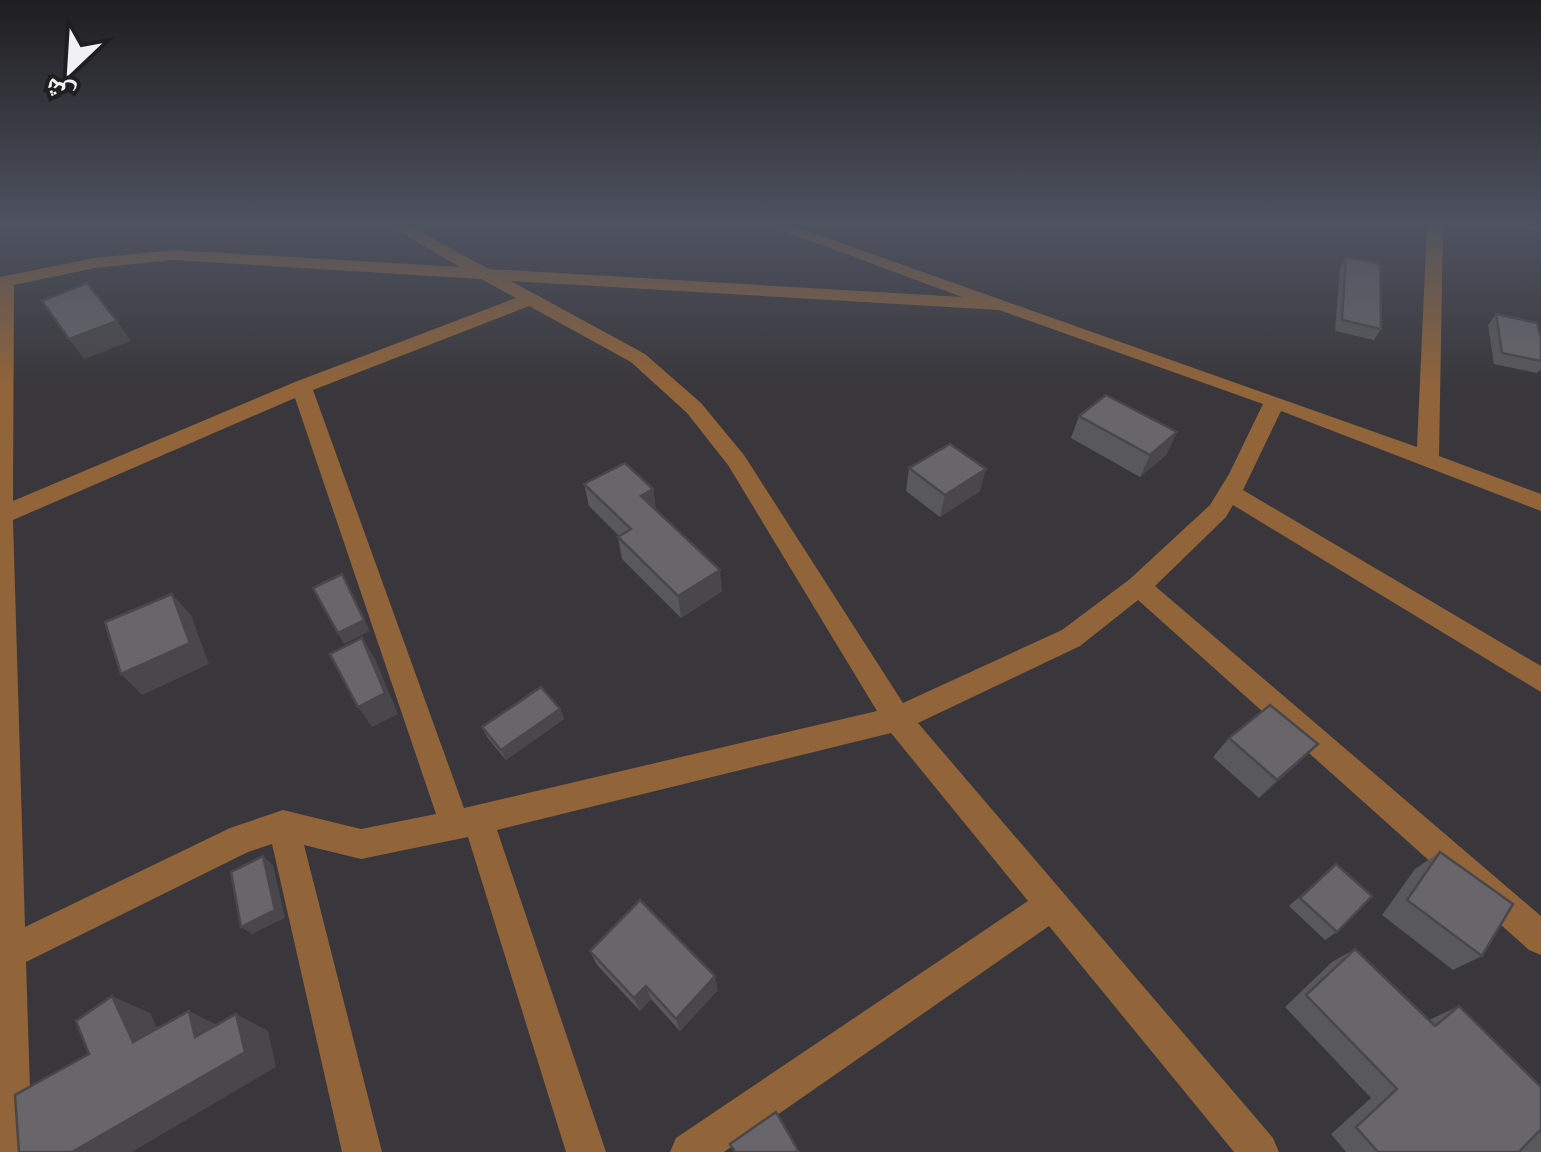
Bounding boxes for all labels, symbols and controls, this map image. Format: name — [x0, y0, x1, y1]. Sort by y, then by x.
north arrow — [20, 20, 120, 120]
text: ش — [37, 67, 82, 119]

